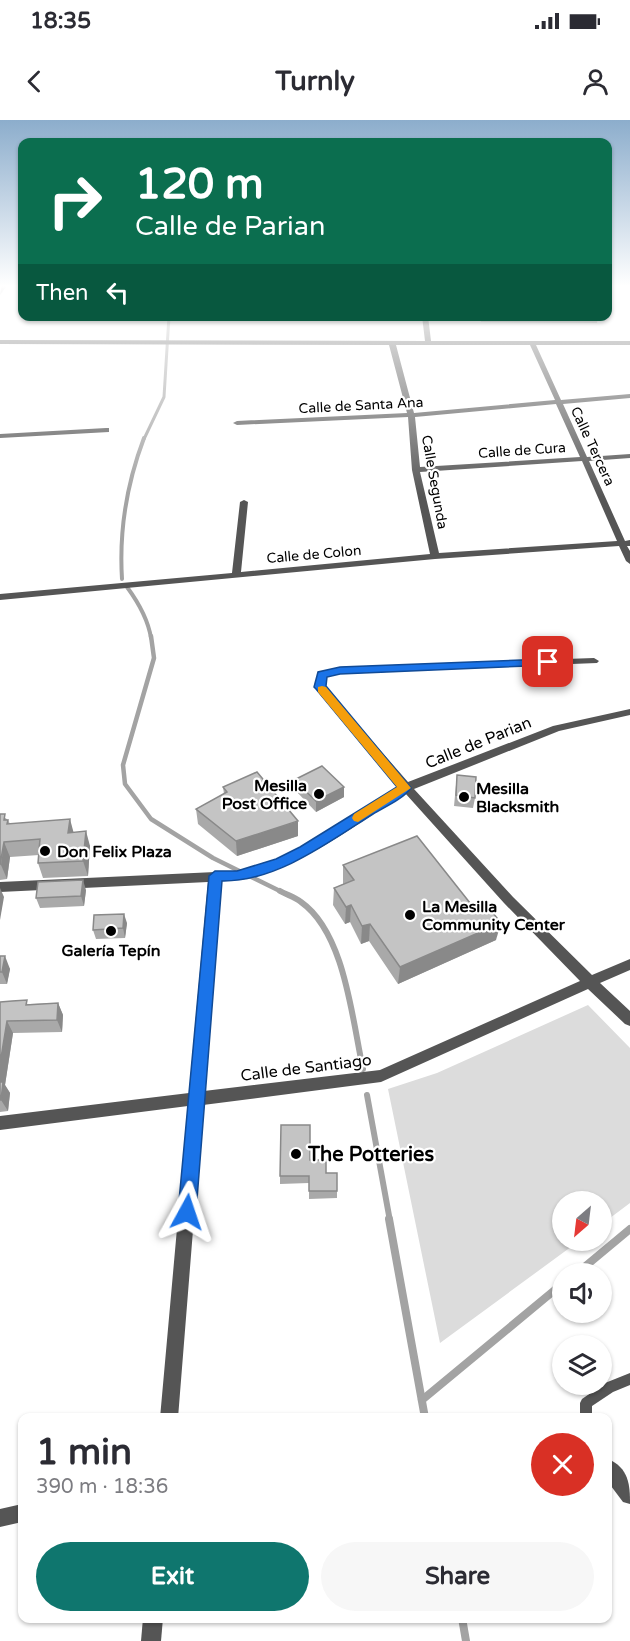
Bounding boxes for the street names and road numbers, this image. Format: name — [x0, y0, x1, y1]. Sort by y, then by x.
street label: Calle de Santa Ana — [298, 394, 424, 417]
street label: Calle Tercera — [567, 404, 618, 489]
street label: Calle Segunda — [418, 434, 451, 530]
street label: Calle de Cura — [478, 439, 566, 462]
street label: Calle de Colon — [266, 542, 362, 567]
street label: Calle de Parian — [422, 713, 534, 773]
street label: Calle de Santiago — [239, 1050, 373, 1086]

